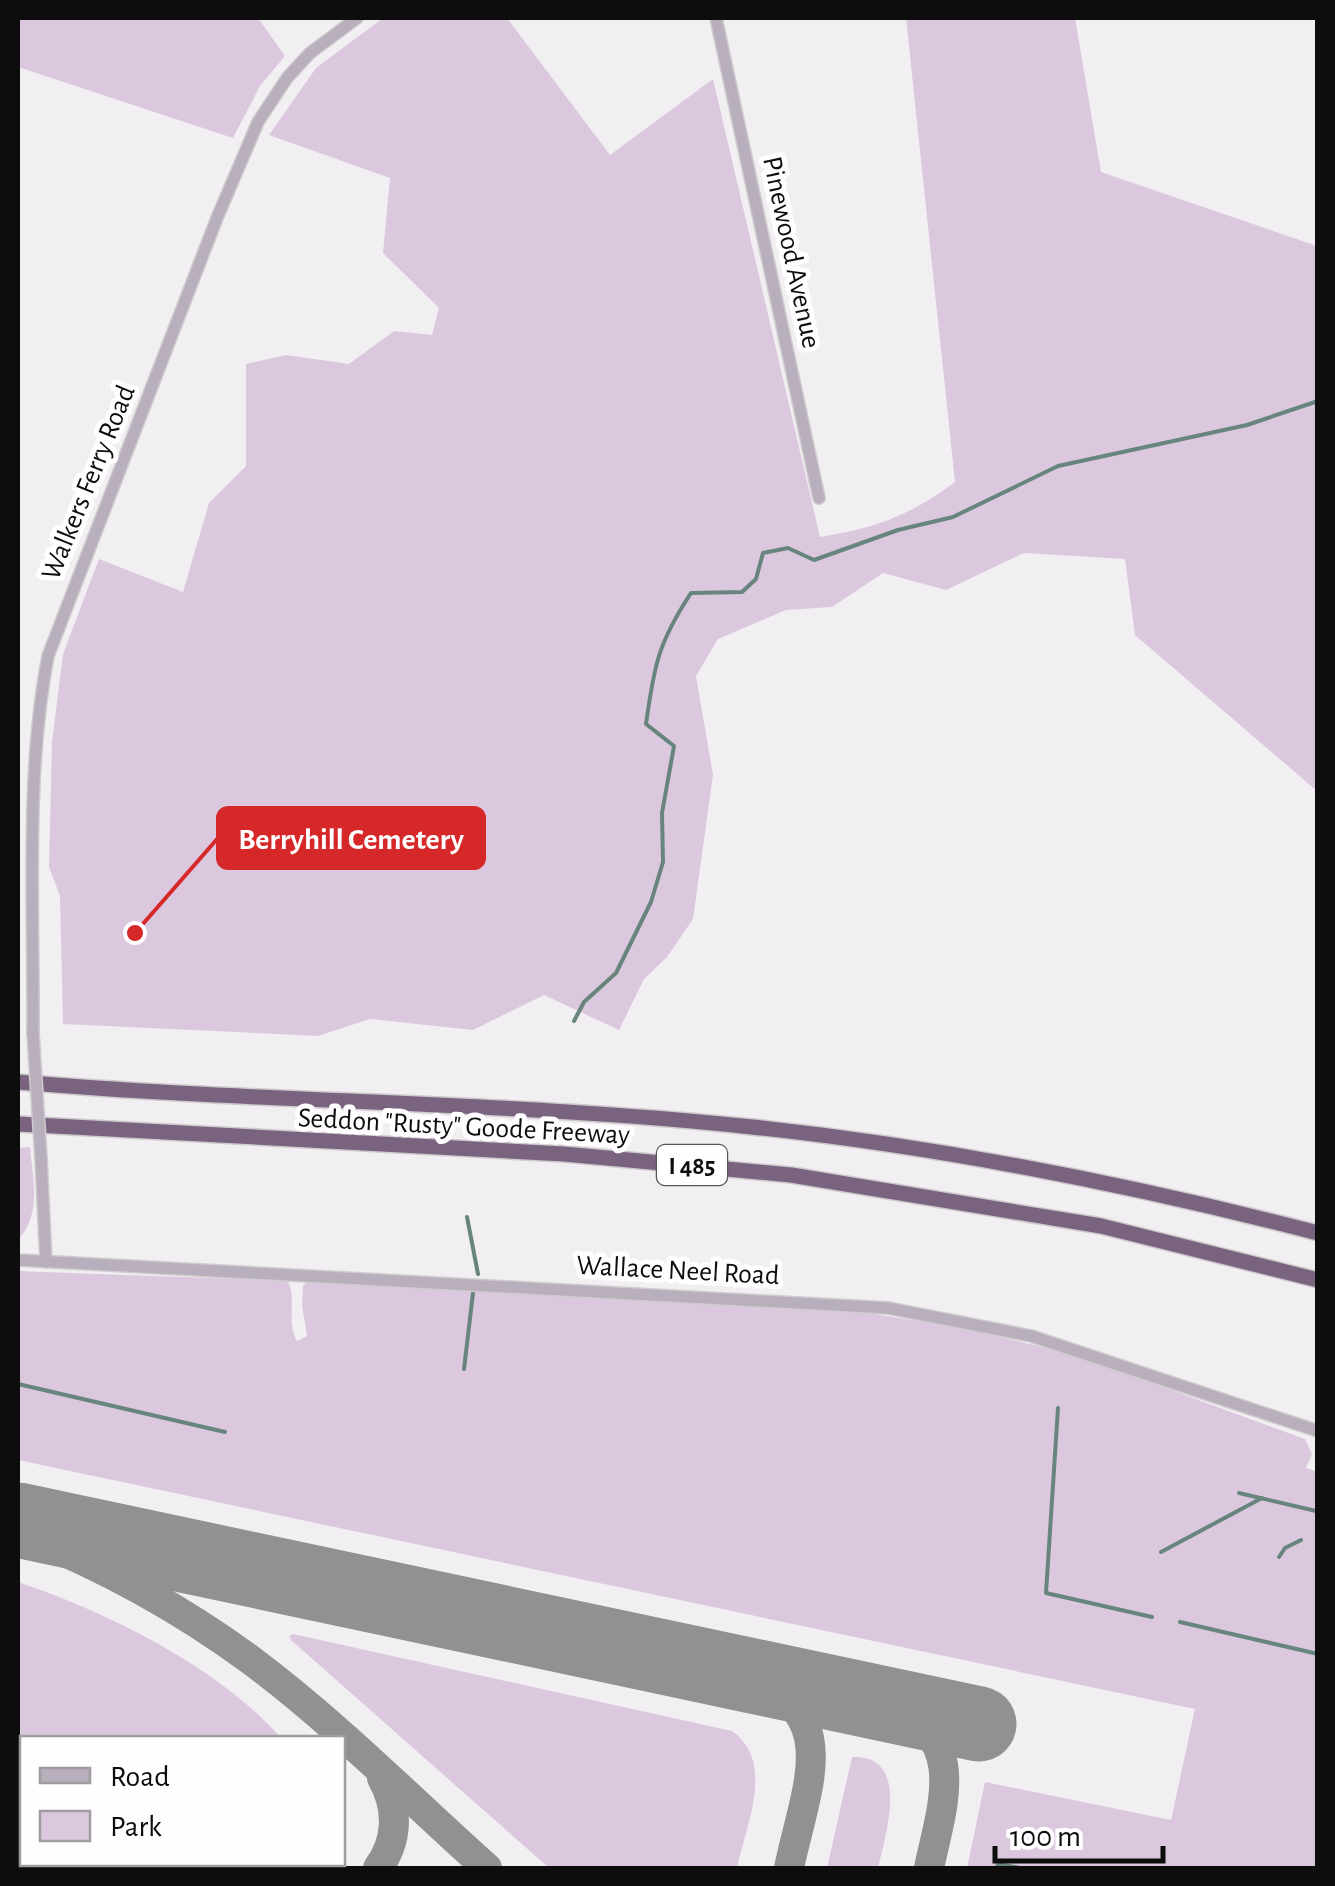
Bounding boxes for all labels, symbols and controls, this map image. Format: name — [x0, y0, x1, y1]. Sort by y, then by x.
street label: Pinewood Avenue — [757, 154, 825, 351]
street label: Walkers Ferry Road — [37, 381, 141, 584]
callout: Berryhill Cemetery — [218, 808, 484, 868]
text: Berryhill Cemetery — [238, 825, 464, 855]
street label: Seddon "Rusty" Goode Freeway — [297, 1104, 631, 1150]
road number: I 485 — [657, 1145, 727, 1185]
street label: Wallace Neel Road — [576, 1252, 780, 1290]
legend — [20, 1736, 345, 1866]
text: Road — [110, 1762, 170, 1792]
scale bar — [995, 1801, 1162, 1863]
text: Park — [110, 1812, 162, 1842]
text: 100 m — [1010, 1822, 1081, 1852]

